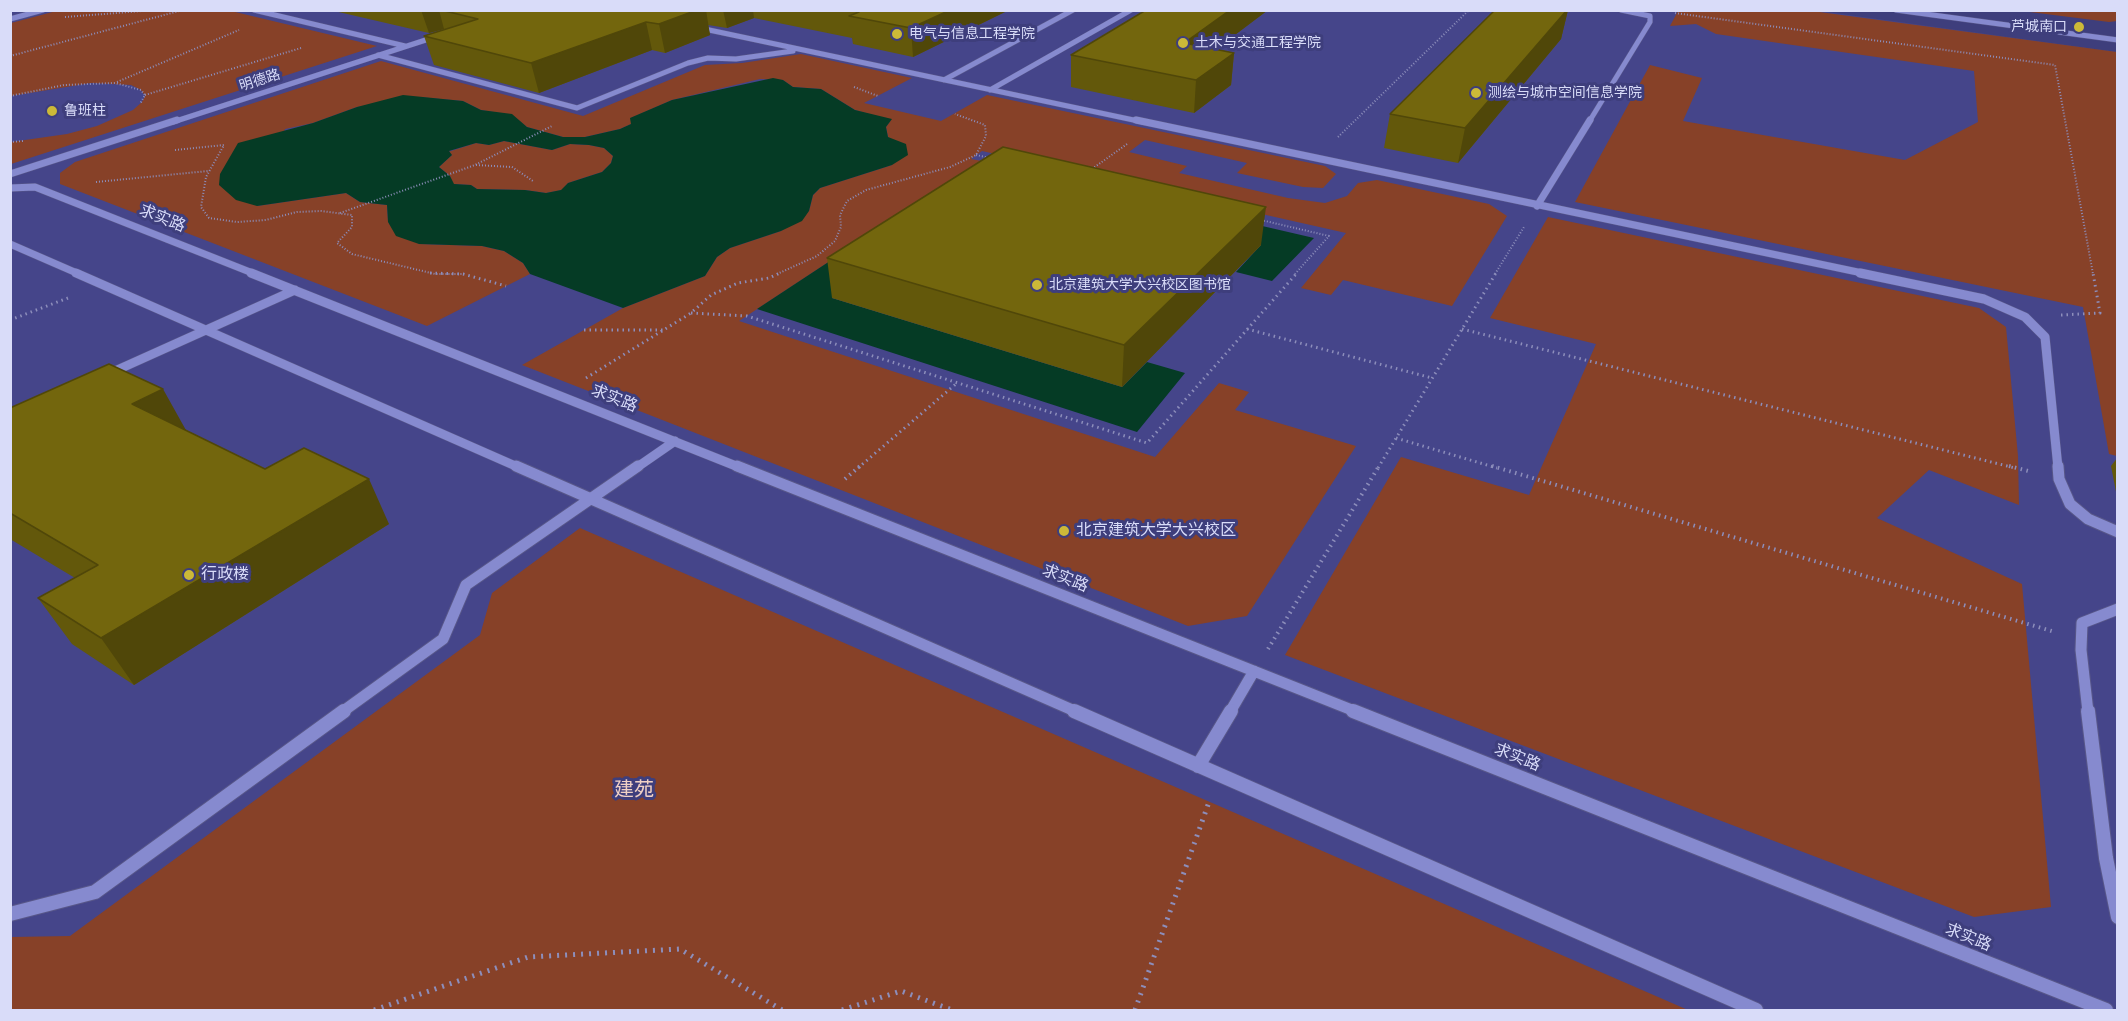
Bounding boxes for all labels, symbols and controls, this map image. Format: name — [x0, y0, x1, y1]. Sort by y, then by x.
place label: 芦城南口 — [2011, 19, 2067, 35]
marker: 芦城南口 — [2072, 20, 2086, 34]
place label: 电气与信息工程学院 — [909, 26, 1035, 42]
marker: 电气与信息工程学院 — [890, 27, 904, 41]
place label: 土木与交通工程学院 — [1195, 35, 1321, 51]
marker: 土木与交通工程学院 — [1176, 36, 1190, 50]
street label: 明德路 — [237, 67, 283, 95]
place label: 测绘与城市空间信息学院 — [1488, 85, 1642, 101]
marker: 测绘与城市空间信息学院 — [1469, 86, 1483, 100]
place label: 鲁班柱 — [64, 103, 106, 119]
marker: 鲁班柱 — [45, 104, 59, 118]
street label: 求实路 — [136, 201, 188, 237]
place label: 北京建筑大学大兴校区图书馆 — [1049, 277, 1231, 293]
marker: 北京建筑大学大兴校区图书馆 — [1030, 278, 1044, 292]
street label: 求实路 — [588, 381, 640, 417]
place label: 北京建筑大学大兴校区 — [1076, 521, 1236, 541]
marker: 北京建筑大学大兴校区 — [1057, 524, 1071, 538]
street label: 求实路 — [1039, 561, 1091, 597]
place label: 行政楼 — [201, 565, 249, 585]
marker: 行政楼 — [182, 568, 196, 582]
street label: 求实路 — [1491, 740, 1543, 776]
park label: 建苑 — [614, 779, 654, 803]
street label: 求实路 — [1942, 920, 1994, 956]

